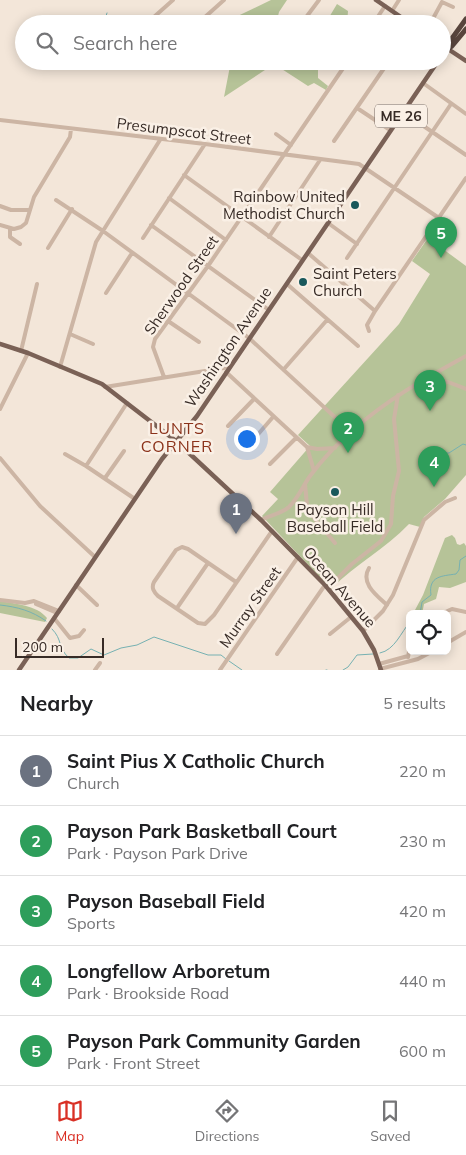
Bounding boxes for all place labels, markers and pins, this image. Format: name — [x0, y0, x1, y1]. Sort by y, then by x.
place label: Rainbow United Methodist Church — [223, 187, 345, 223]
marker: Rainbow United Methodist Church — [349, 199, 361, 211]
pin: 5 — [425, 217, 457, 258]
place label: Saint Peters Church — [313, 264, 397, 300]
marker: Saint Peters Church — [297, 276, 309, 288]
pin: 3 — [414, 370, 446, 411]
pin: 2 — [332, 412, 364, 453]
pin: 4 — [418, 446, 450, 487]
marker: Payson Hill Baseball Field — [329, 486, 341, 498]
pin: 1 — [220, 493, 252, 534]
place label: Payson Hill Baseball Field — [287, 500, 383, 536]

